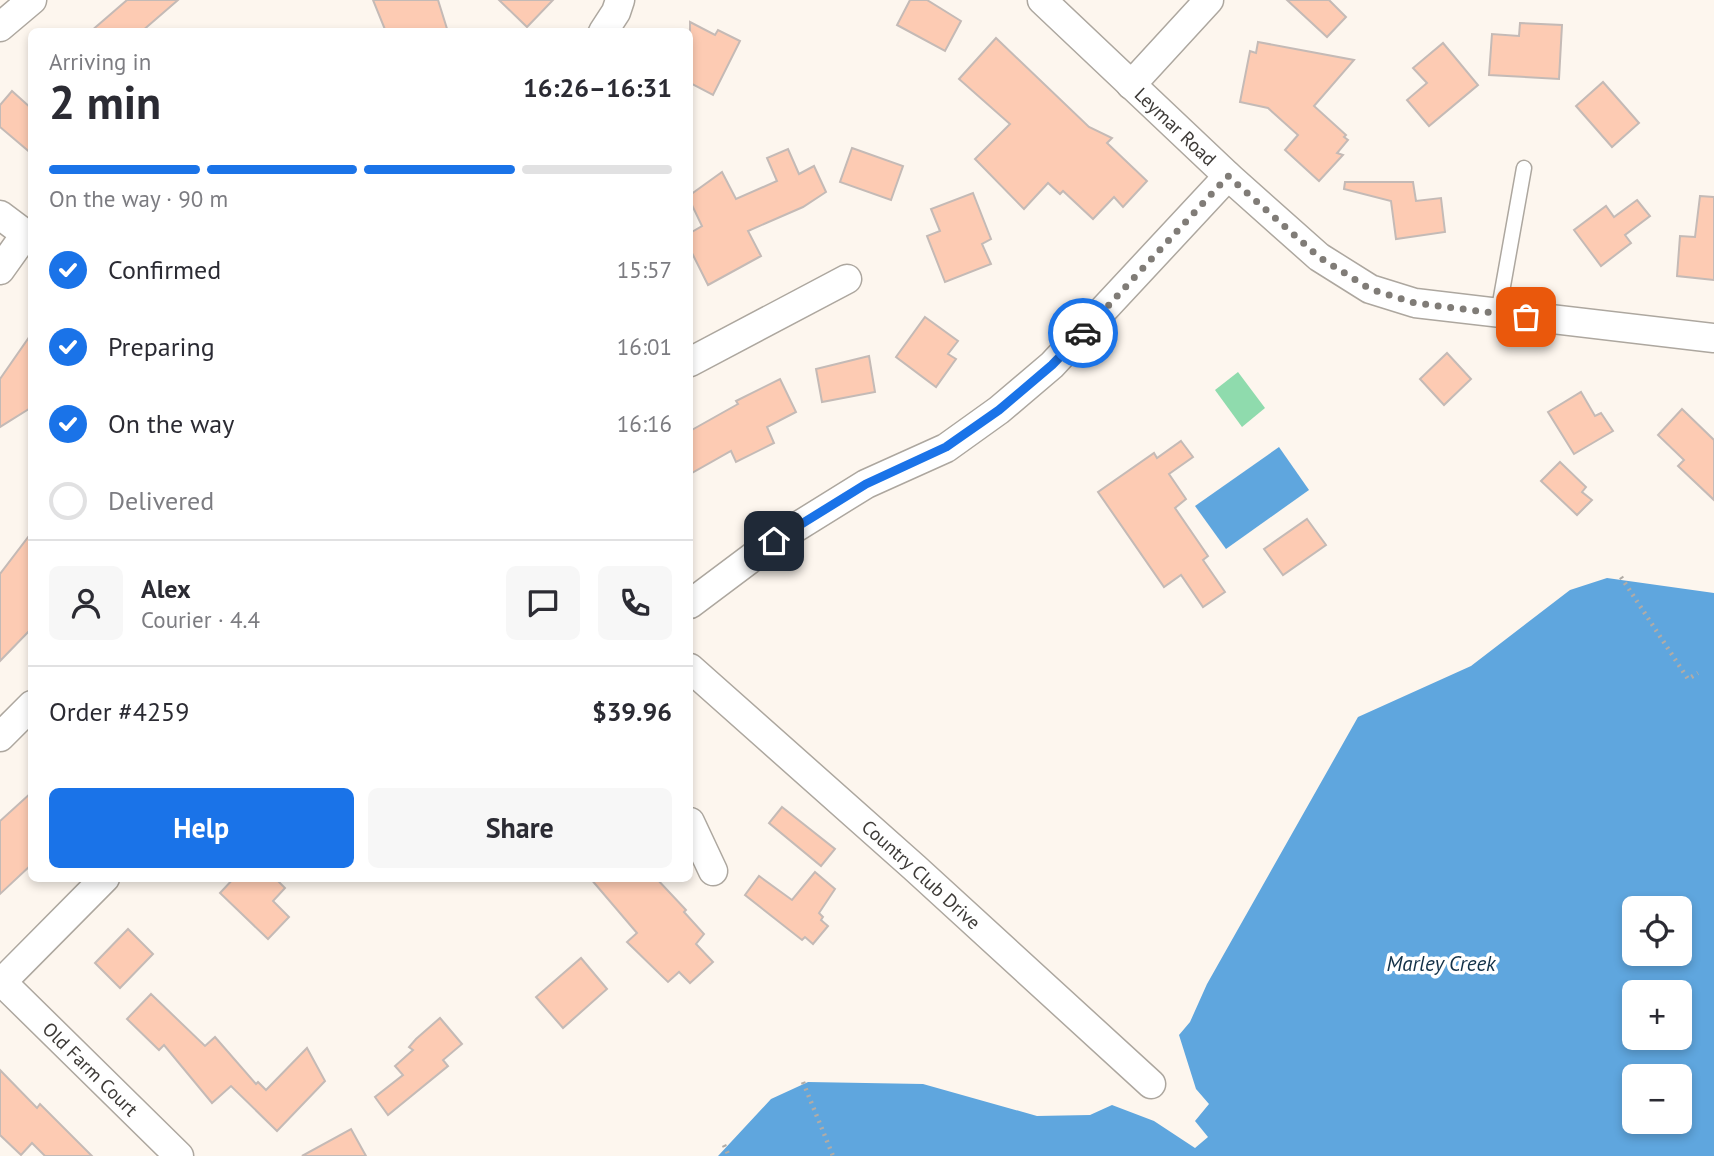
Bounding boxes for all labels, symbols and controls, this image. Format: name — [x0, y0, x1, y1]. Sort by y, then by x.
text: Arriving in — [49, 47, 151, 76]
text: 16:26–16:31 — [523, 71, 672, 104]
text: 2 min — [49, 72, 161, 132]
street label: Leymar Road — [1130, 82, 1221, 171]
text: On the way · 90 m — [49, 184, 228, 213]
icon: check — [49, 251, 87, 289]
text: Confirmed — [108, 253, 221, 286]
text: 15:57 — [617, 255, 672, 284]
pin — [1496, 287, 1556, 347]
courier — [1048, 298, 1118, 368]
icon: bag — [1507, 298, 1545, 336]
icon: car — [1064, 314, 1102, 352]
icon: check — [49, 328, 87, 366]
text: Preparing — [108, 330, 215, 363]
text: 16:01 — [617, 332, 672, 361]
icon: check — [49, 405, 87, 443]
text: On the way — [108, 407, 234, 440]
text: 16:16 — [617, 409, 672, 438]
text: Delivered — [108, 484, 214, 517]
pin — [744, 511, 804, 571]
icon: home — [755, 522, 793, 560]
button: person — [49, 566, 123, 640]
button: chat — [506, 566, 580, 640]
button: phone — [598, 566, 672, 640]
text: Alex — [141, 572, 191, 605]
text: Courier · 4.4 — [141, 605, 260, 634]
text: Order #4259 — [49, 695, 189, 728]
text: $39.96 — [592, 695, 672, 728]
button: Help — [49, 788, 354, 868]
button: Share — [368, 788, 672, 868]
street label: Country Club Drive — [857, 815, 986, 934]
map controls — [1622, 896, 1692, 1134]
button: locate — [1622, 896, 1692, 966]
water label: Marley Creek — [1386, 950, 1497, 977]
button: + — [1622, 980, 1692, 1050]
street label: Old Farm Court — [38, 1017, 144, 1121]
button: − — [1622, 1064, 1692, 1134]

